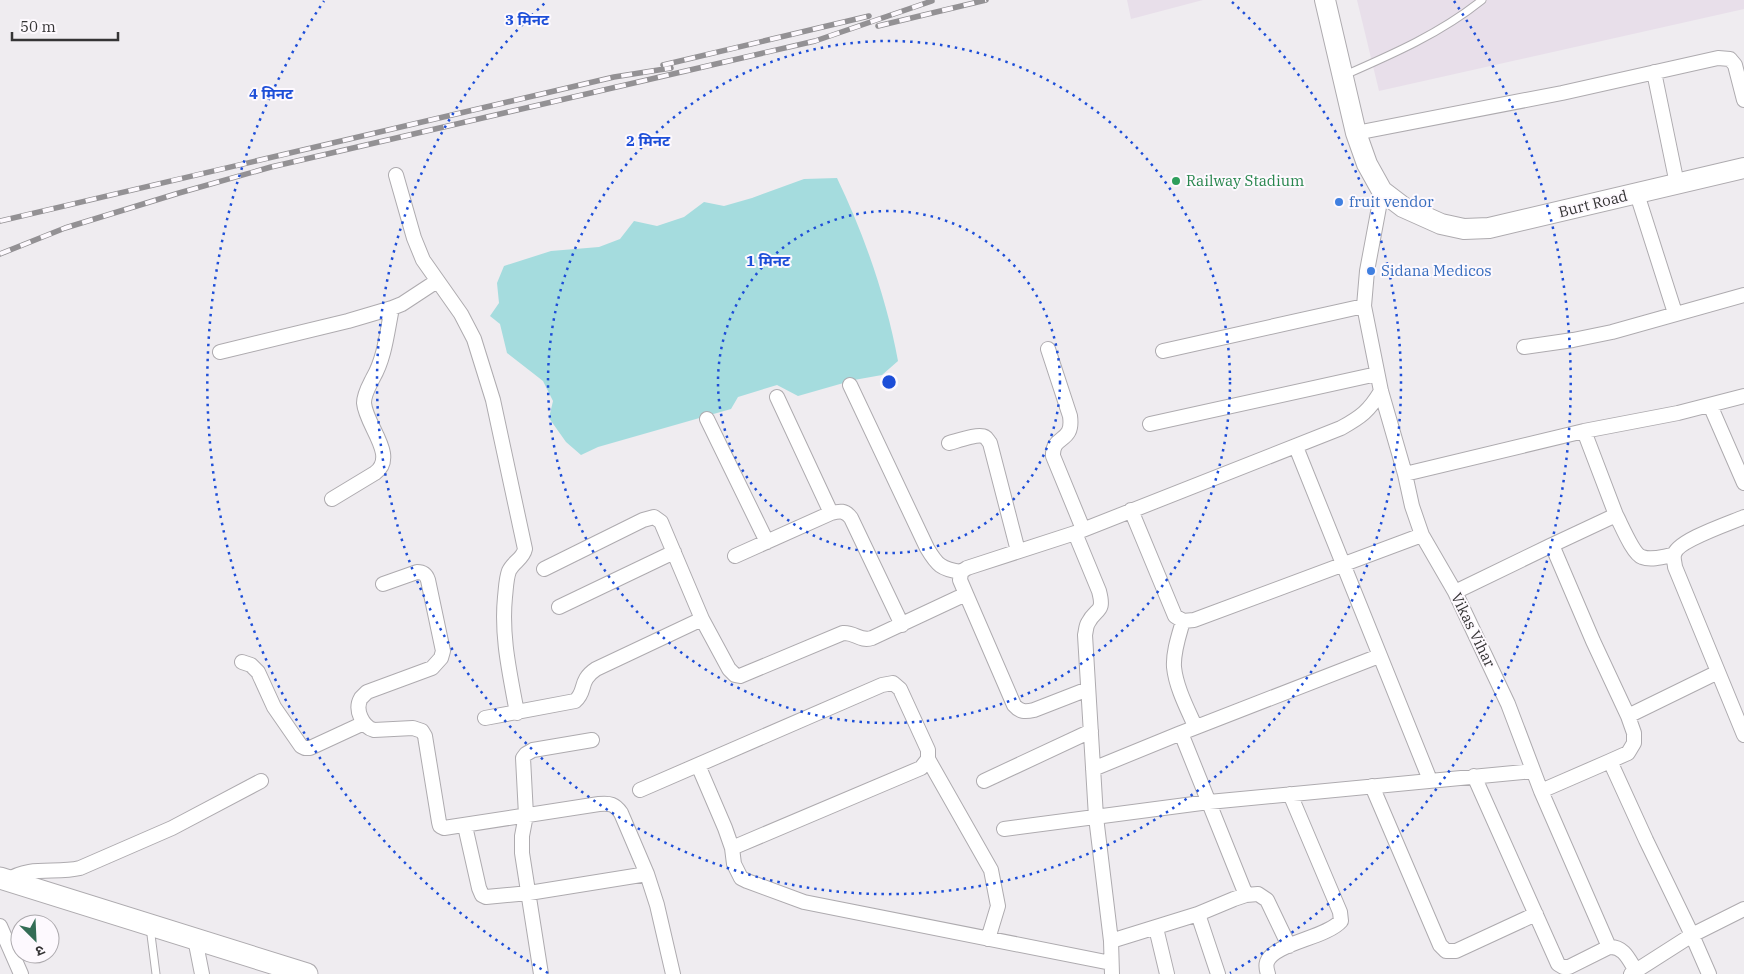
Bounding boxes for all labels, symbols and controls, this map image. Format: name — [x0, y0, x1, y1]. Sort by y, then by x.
scale bar — [12, 10, 119, 42]
text: 3 मिनट — [505, 10, 550, 29]
text: 50 m — [20, 17, 56, 36]
text: 4 मिनट — [249, 84, 294, 103]
text: 2 मिनट — [626, 131, 671, 150]
place label: Railway Stadium — [1186, 171, 1304, 190]
marker: Railway Stadium — [1170, 175, 1182, 187]
street label: Burt Road — [1556, 186, 1629, 221]
place label: fruit vendor — [1349, 192, 1434, 211]
marker: fruit vendor — [1333, 196, 1345, 208]
text: 1 मिनट — [746, 251, 791, 270]
place label: Sidana Medicos — [1381, 261, 1492, 280]
marker: Sidana Medicos — [1365, 265, 1377, 277]
centre of rings — [880, 373, 898, 391]
street label: Vikas Vihar — [1447, 589, 1500, 671]
north arrow — [10, 914, 60, 964]
text: उ — [32, 941, 48, 961]

